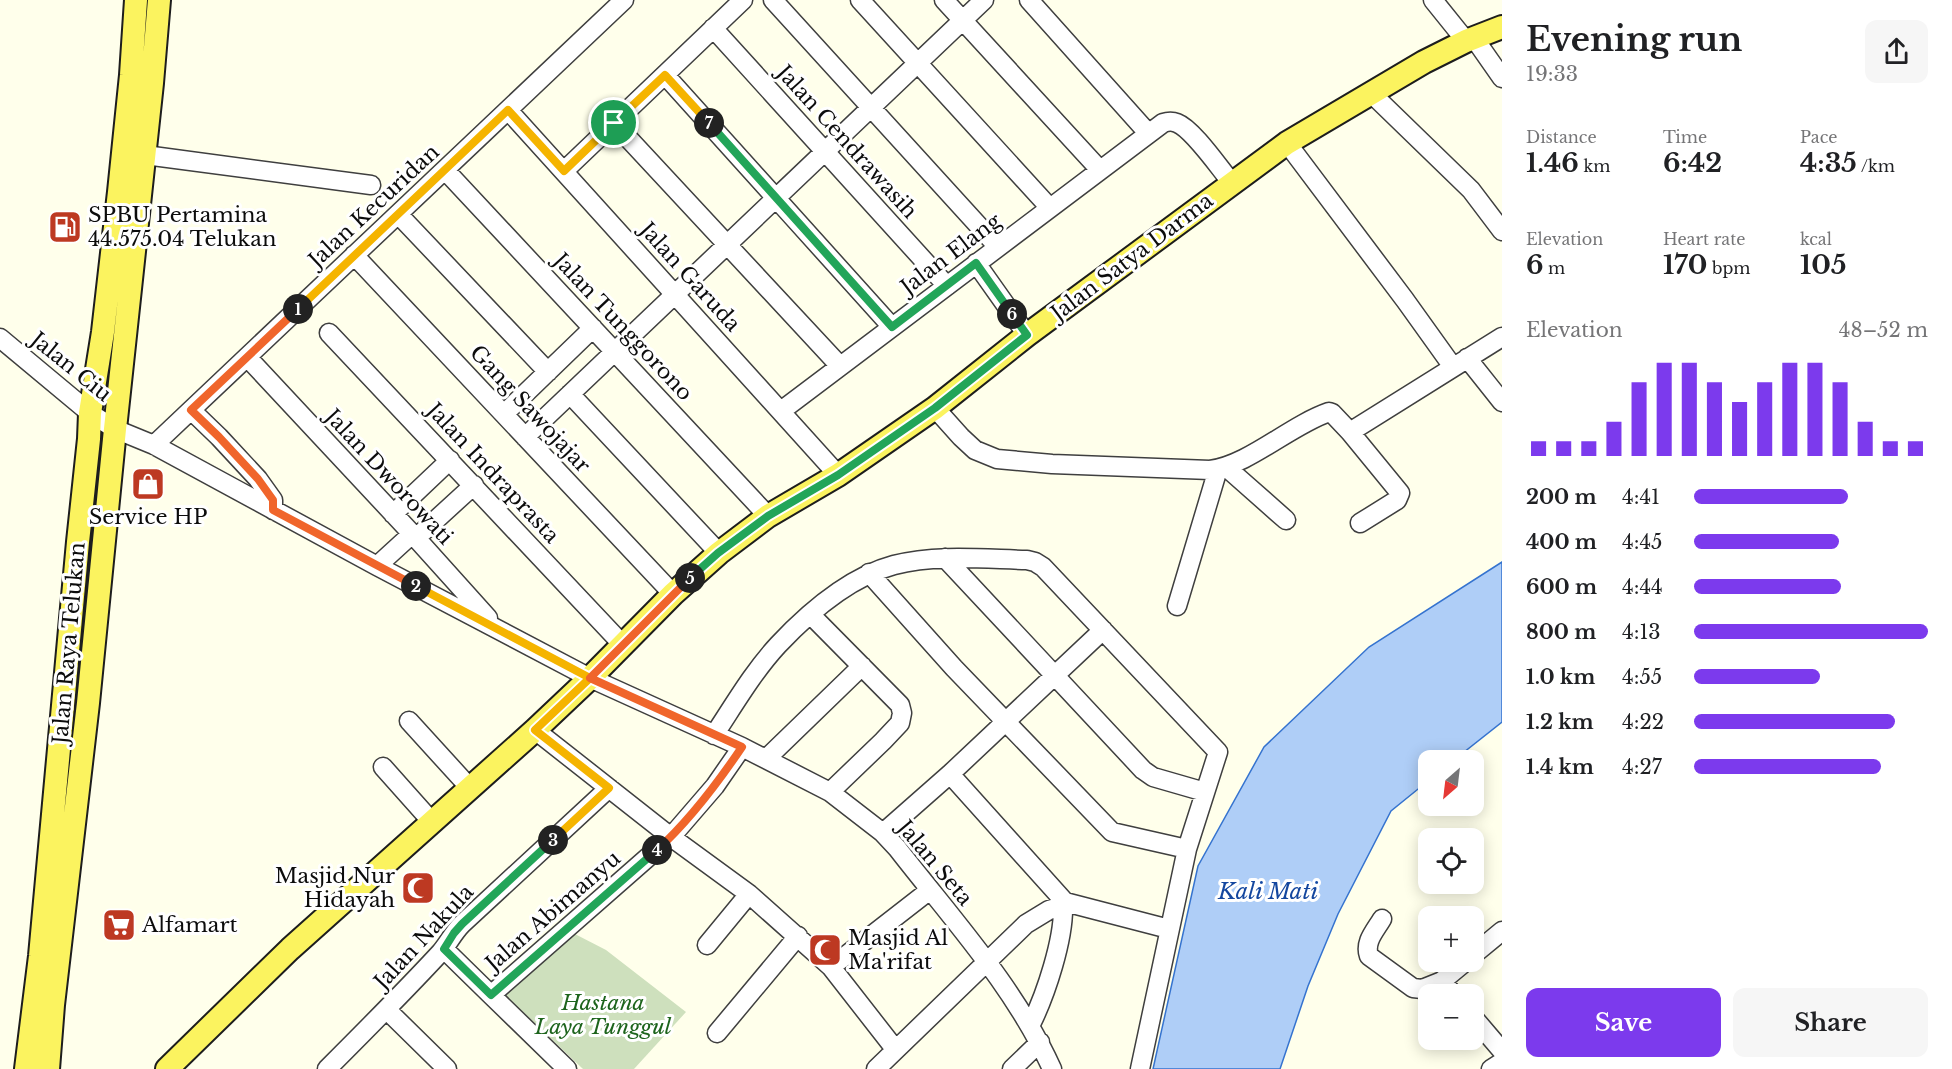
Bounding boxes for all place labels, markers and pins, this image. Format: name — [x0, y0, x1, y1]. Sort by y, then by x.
pin — [588, 97, 639, 148]
pin: 7 — [694, 108, 724, 138]
place label: SPBU Pertamina 44.575.04 Telukan — [88, 202, 276, 252]
fuel station icon: SPBU Pertamina 44.575.04 Telukan — [47, 209, 83, 245]
pin: 1 — [283, 294, 313, 324]
pin: 6 — [997, 299, 1027, 329]
shop icon: Service HP — [130, 466, 166, 502]
place label: Service HP — [89, 504, 207, 530]
pin: 5 — [675, 563, 705, 593]
pin: 2 — [401, 571, 431, 601]
pin: 3 — [538, 825, 568, 855]
pin: 4 — [642, 835, 672, 865]
place label: Masjid Nur Hidayah — [275, 863, 395, 913]
mosque icon: Masjid Nur Hidayah — [400, 870, 436, 906]
supermarket icon: Alfamart — [101, 907, 137, 943]
place label: Alfamart — [141, 912, 238, 938]
place label: Masjid Al Ma'rifat — [848, 925, 948, 975]
mosque icon: Masjid Al Ma'rifat — [807, 932, 843, 968]

